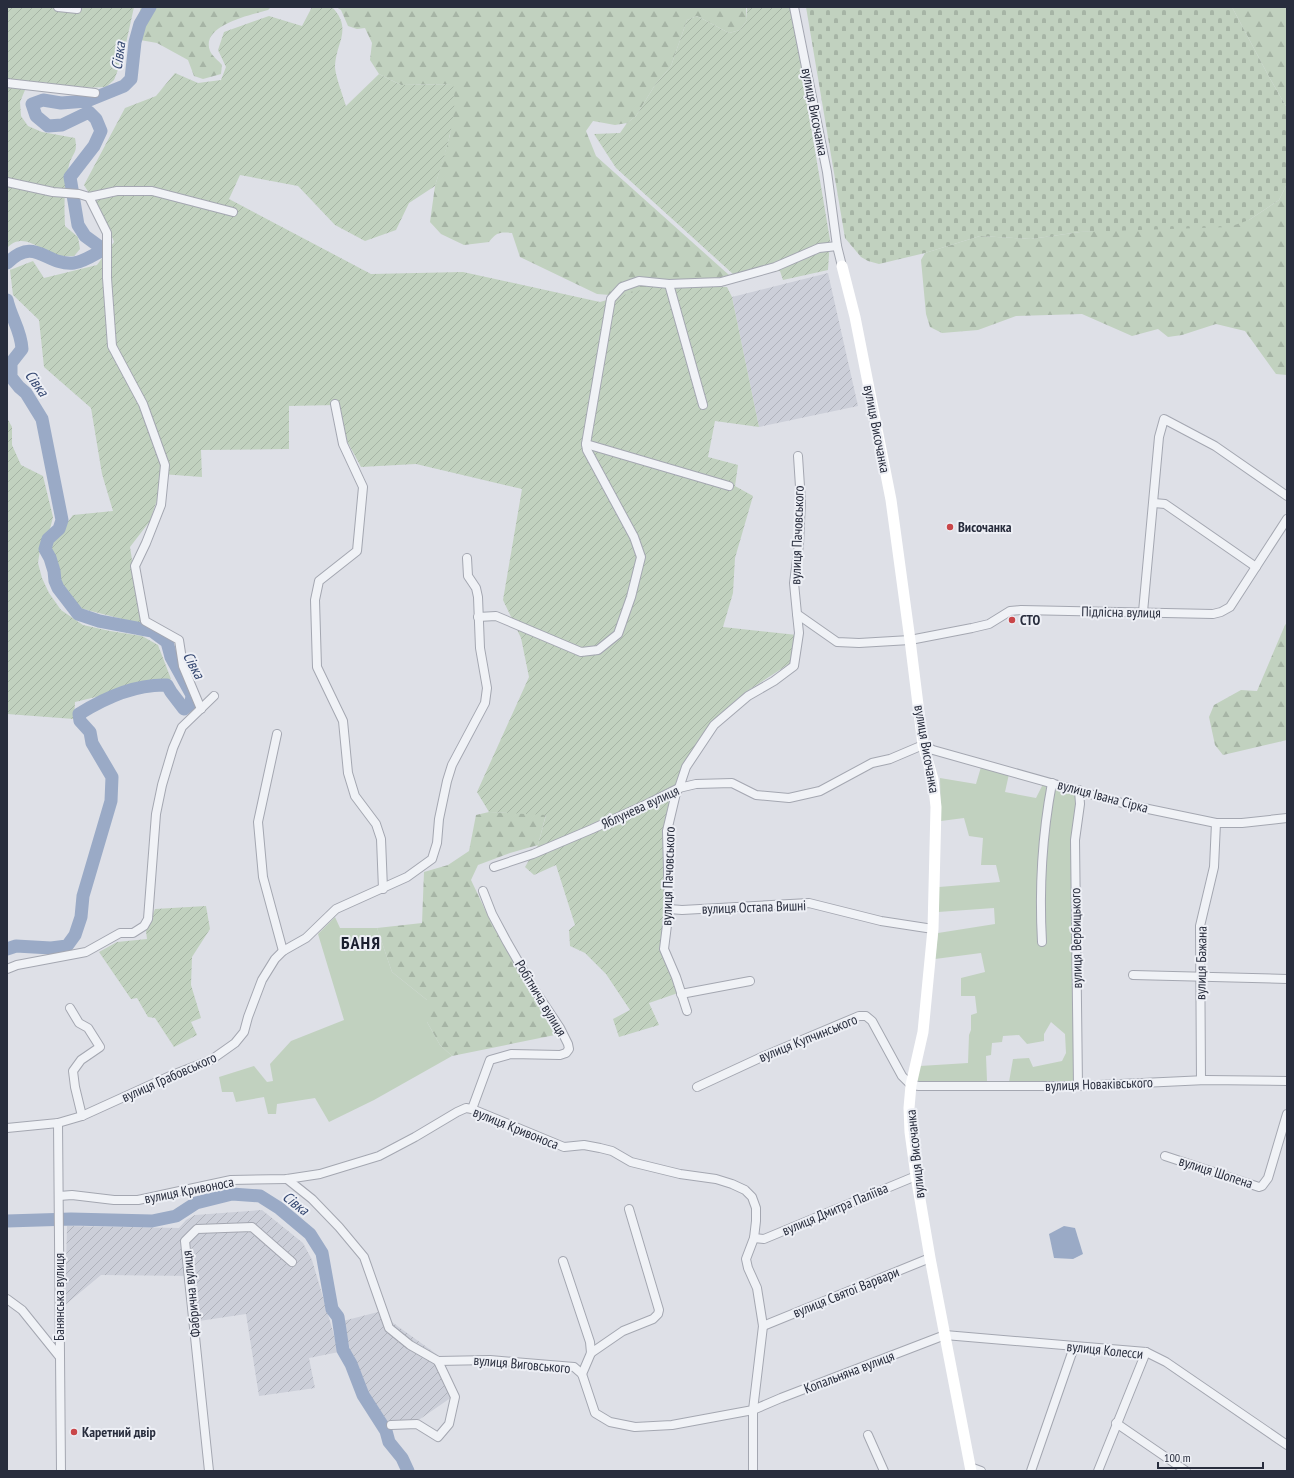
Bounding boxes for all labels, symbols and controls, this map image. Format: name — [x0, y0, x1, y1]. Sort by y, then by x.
water label: Сівка — [107, 40, 129, 71]
street label: вулиця Височанка — [798, 67, 832, 157]
water label: Сівка — [21, 366, 53, 401]
street label: вулиця Височанка — [860, 384, 894, 474]
street label: вулиця Пачовського — [786, 485, 808, 585]
place label: Височанка — [958, 518, 1012, 536]
marker: Височанка — [945, 522, 955, 532]
street label: Підлісна вулиця — [1081, 602, 1161, 622]
place label: СТО — [1020, 611, 1041, 629]
marker: СТО — [1007, 615, 1017, 625]
water label: Сівка — [179, 648, 210, 683]
street label: вулиця Височанка — [910, 704, 944, 794]
street label: вулиця Івана Сірка — [1056, 775, 1150, 817]
street label: Яблунева вулиця — [598, 781, 682, 833]
street label: вулиця Пачовського — [657, 826, 679, 926]
street label: вулиця Вербицького — [1066, 888, 1086, 988]
street label: вулиця Остапа Вишні — [701, 896, 807, 918]
street label: вулиця Бажана — [1191, 926, 1211, 1000]
district label: БАНЯ — [341, 931, 381, 954]
street label: Робітнича вулиця — [511, 956, 571, 1040]
street label: вулиця Купчинського — [756, 1010, 860, 1066]
street label: вулиця Грабовського — [119, 1048, 219, 1106]
street label: вулиця Новаківського — [1045, 1073, 1153, 1095]
street label: вулиця Кривоноса — [471, 1103, 561, 1153]
street label: вулиця Височанка — [901, 1109, 929, 1199]
street label: вулиця Шопена — [1177, 1152, 1255, 1192]
street label: вулиця Кривоноса — [143, 1173, 235, 1207]
street label: вулиця Дмитра Паліїва — [779, 1179, 891, 1239]
water label: Сівка — [279, 1187, 314, 1220]
street label: Фабрична вулиця — [177, 1250, 205, 1338]
street label: Банянська вулиця — [50, 1253, 68, 1341]
street label: вулиця Святої Варвари — [790, 1262, 902, 1322]
street label: вулиця Колесси — [1066, 1337, 1144, 1363]
street label: Копальняна вулиця — [801, 1347, 897, 1397]
street label: вулиця Виговського — [473, 1351, 571, 1377]
place label: Каретний двір — [82, 1423, 156, 1441]
marker: Каретний двір — [69, 1427, 79, 1437]
scale bar — [1158, 1444, 1263, 1470]
text: 100 m — [1164, 1450, 1191, 1465]

